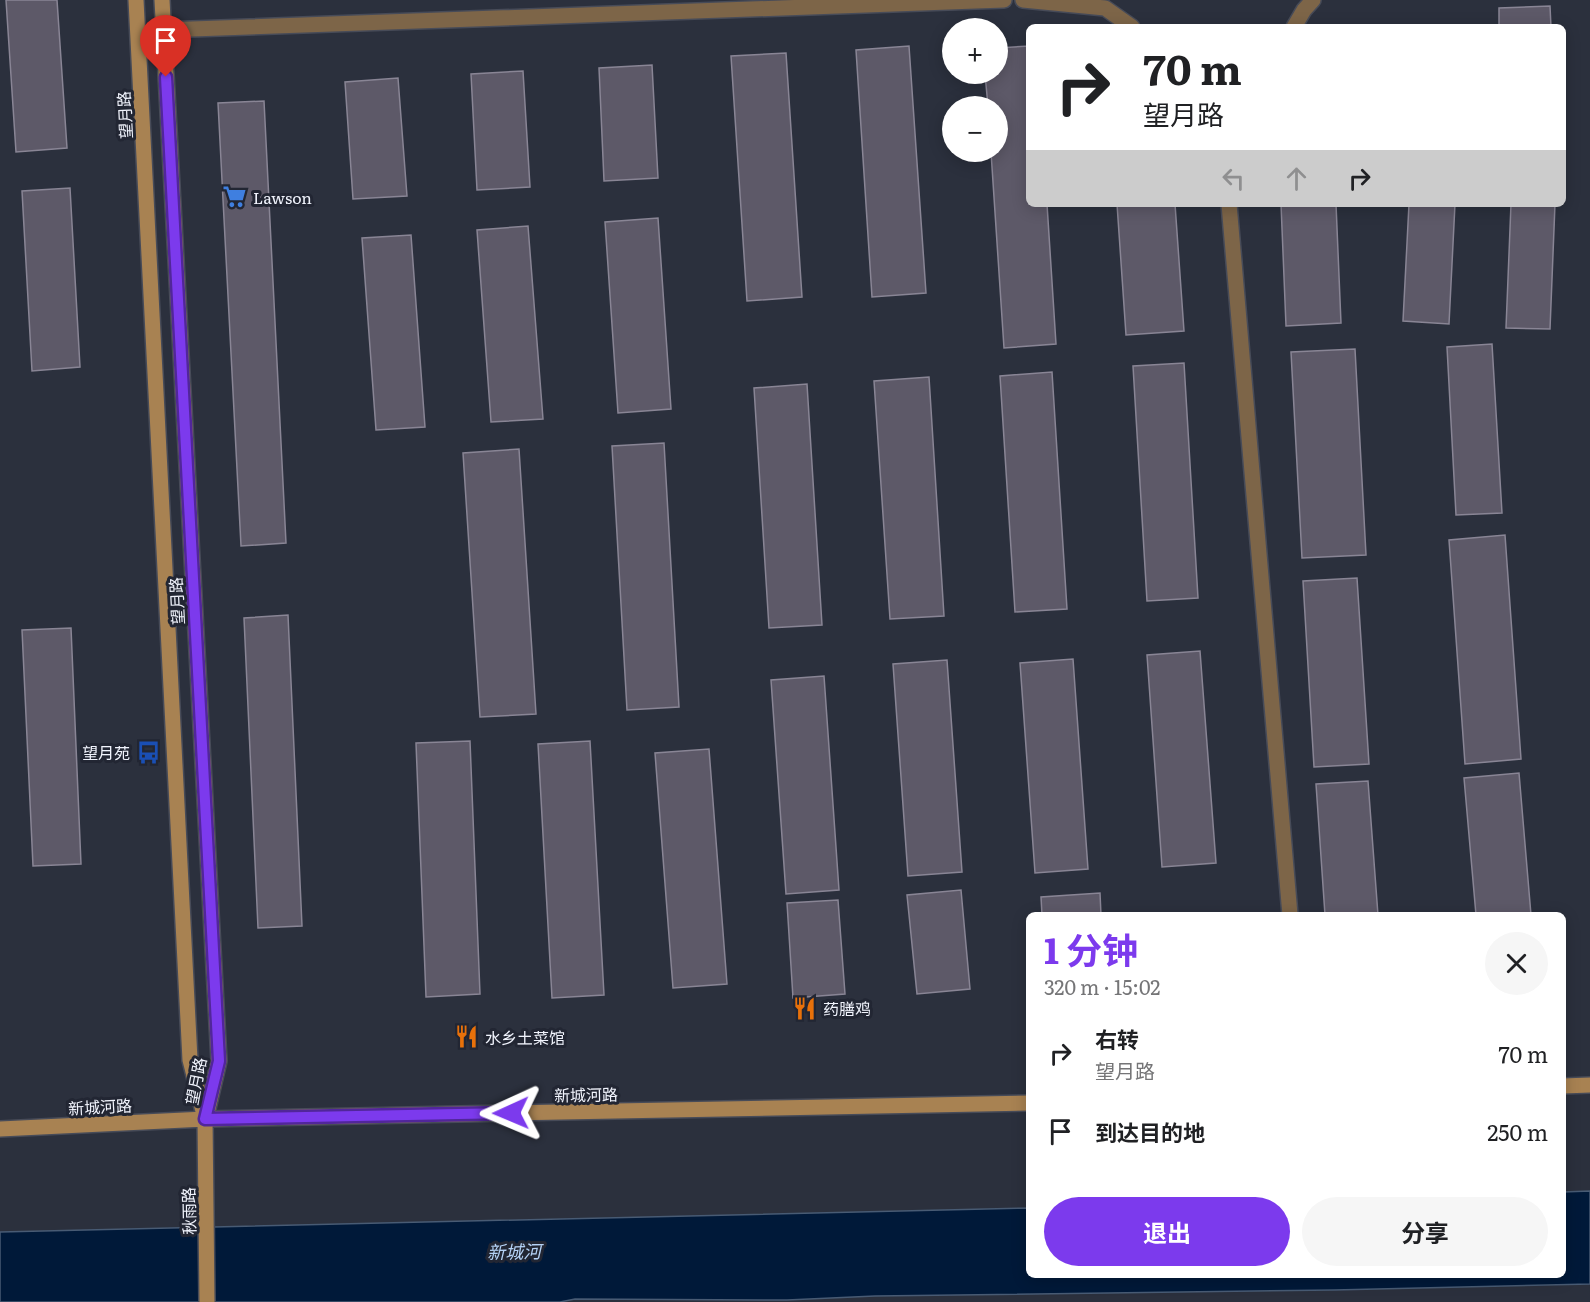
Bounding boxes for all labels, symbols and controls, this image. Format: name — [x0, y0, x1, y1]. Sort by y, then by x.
pin — [140, 15, 191, 77]
map controls — [942, 18, 1008, 162]
button: + — [942, 18, 1008, 84]
icon: arrive — [149, 24, 182, 57]
text: 70 m — [1143, 36, 1242, 98]
icon: right — [1044, 48, 1122, 126]
street label: 望月路 — [111, 90, 137, 140]
text: 望月路 — [1143, 93, 1224, 133]
button: − — [942, 96, 1008, 162]
icon: left — [1217, 162, 1250, 195]
icon: ahead — [1280, 162, 1313, 195]
icon: right — [1343, 162, 1376, 195]
supermarket icon: Lawson — [222, 184, 248, 210]
place label: Lawson — [253, 185, 312, 209]
street label: 望月路 — [163, 576, 189, 626]
bus stop icon: 望月苑 — [135, 739, 161, 765]
place label: 望月苑 — [82, 740, 130, 764]
text: 1 分钟 — [1044, 922, 1138, 975]
button: close — [1485, 932, 1548, 995]
text: 320 m · 15:02 — [1044, 971, 1160, 1001]
restaurant icon: 药膳鸡 — [792, 995, 818, 1021]
place label: 药膳鸡 — [823, 996, 871, 1020]
text: 右转 — [1095, 1022, 1139, 1055]
restaurant icon: 水乡土菜馆 — [454, 1024, 480, 1050]
place label: 水乡土菜馆 — [485, 1025, 565, 1049]
icon: right — [1044, 1037, 1077, 1070]
text: 70 m — [1498, 1037, 1548, 1070]
street label: 望月路 — [179, 1055, 211, 1107]
text: 望月路 — [1095, 1055, 1155, 1085]
position arrow — [479, 1081, 543, 1145]
street label: 新城河路 — [554, 1081, 618, 1107]
street label: 新城河路 — [67, 1092, 133, 1120]
icon: arrive — [1044, 1115, 1077, 1148]
text: 到达目的地 — [1095, 1115, 1205, 1148]
text: 250 m — [1487, 1115, 1548, 1148]
street label: 秋雨路 — [176, 1187, 200, 1235]
button: 退出 — [1044, 1197, 1290, 1266]
button: 分享 — [1302, 1197, 1548, 1266]
water label: 新城河 — [487, 1237, 544, 1265]

